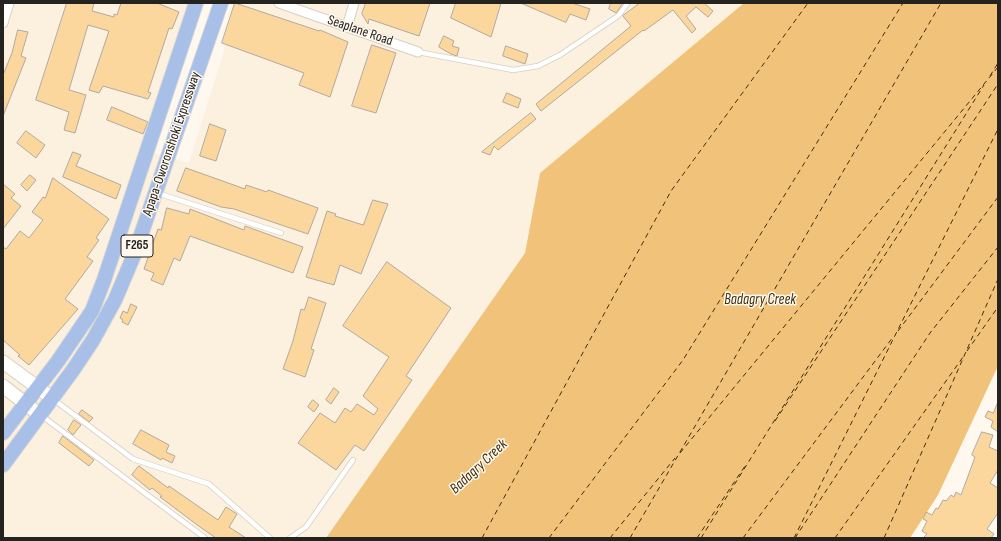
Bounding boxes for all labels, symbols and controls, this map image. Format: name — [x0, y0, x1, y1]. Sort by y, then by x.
street label: Seaplane Road — [325, 12, 395, 50]
street label: Apapa-Oworonshoki Expressway — [139, 70, 205, 218]
road number: F265 — [121, 235, 153, 257]
water label: Badagry Creek — [724, 291, 796, 309]
water label: Badagry Creek — [447, 436, 511, 498]

